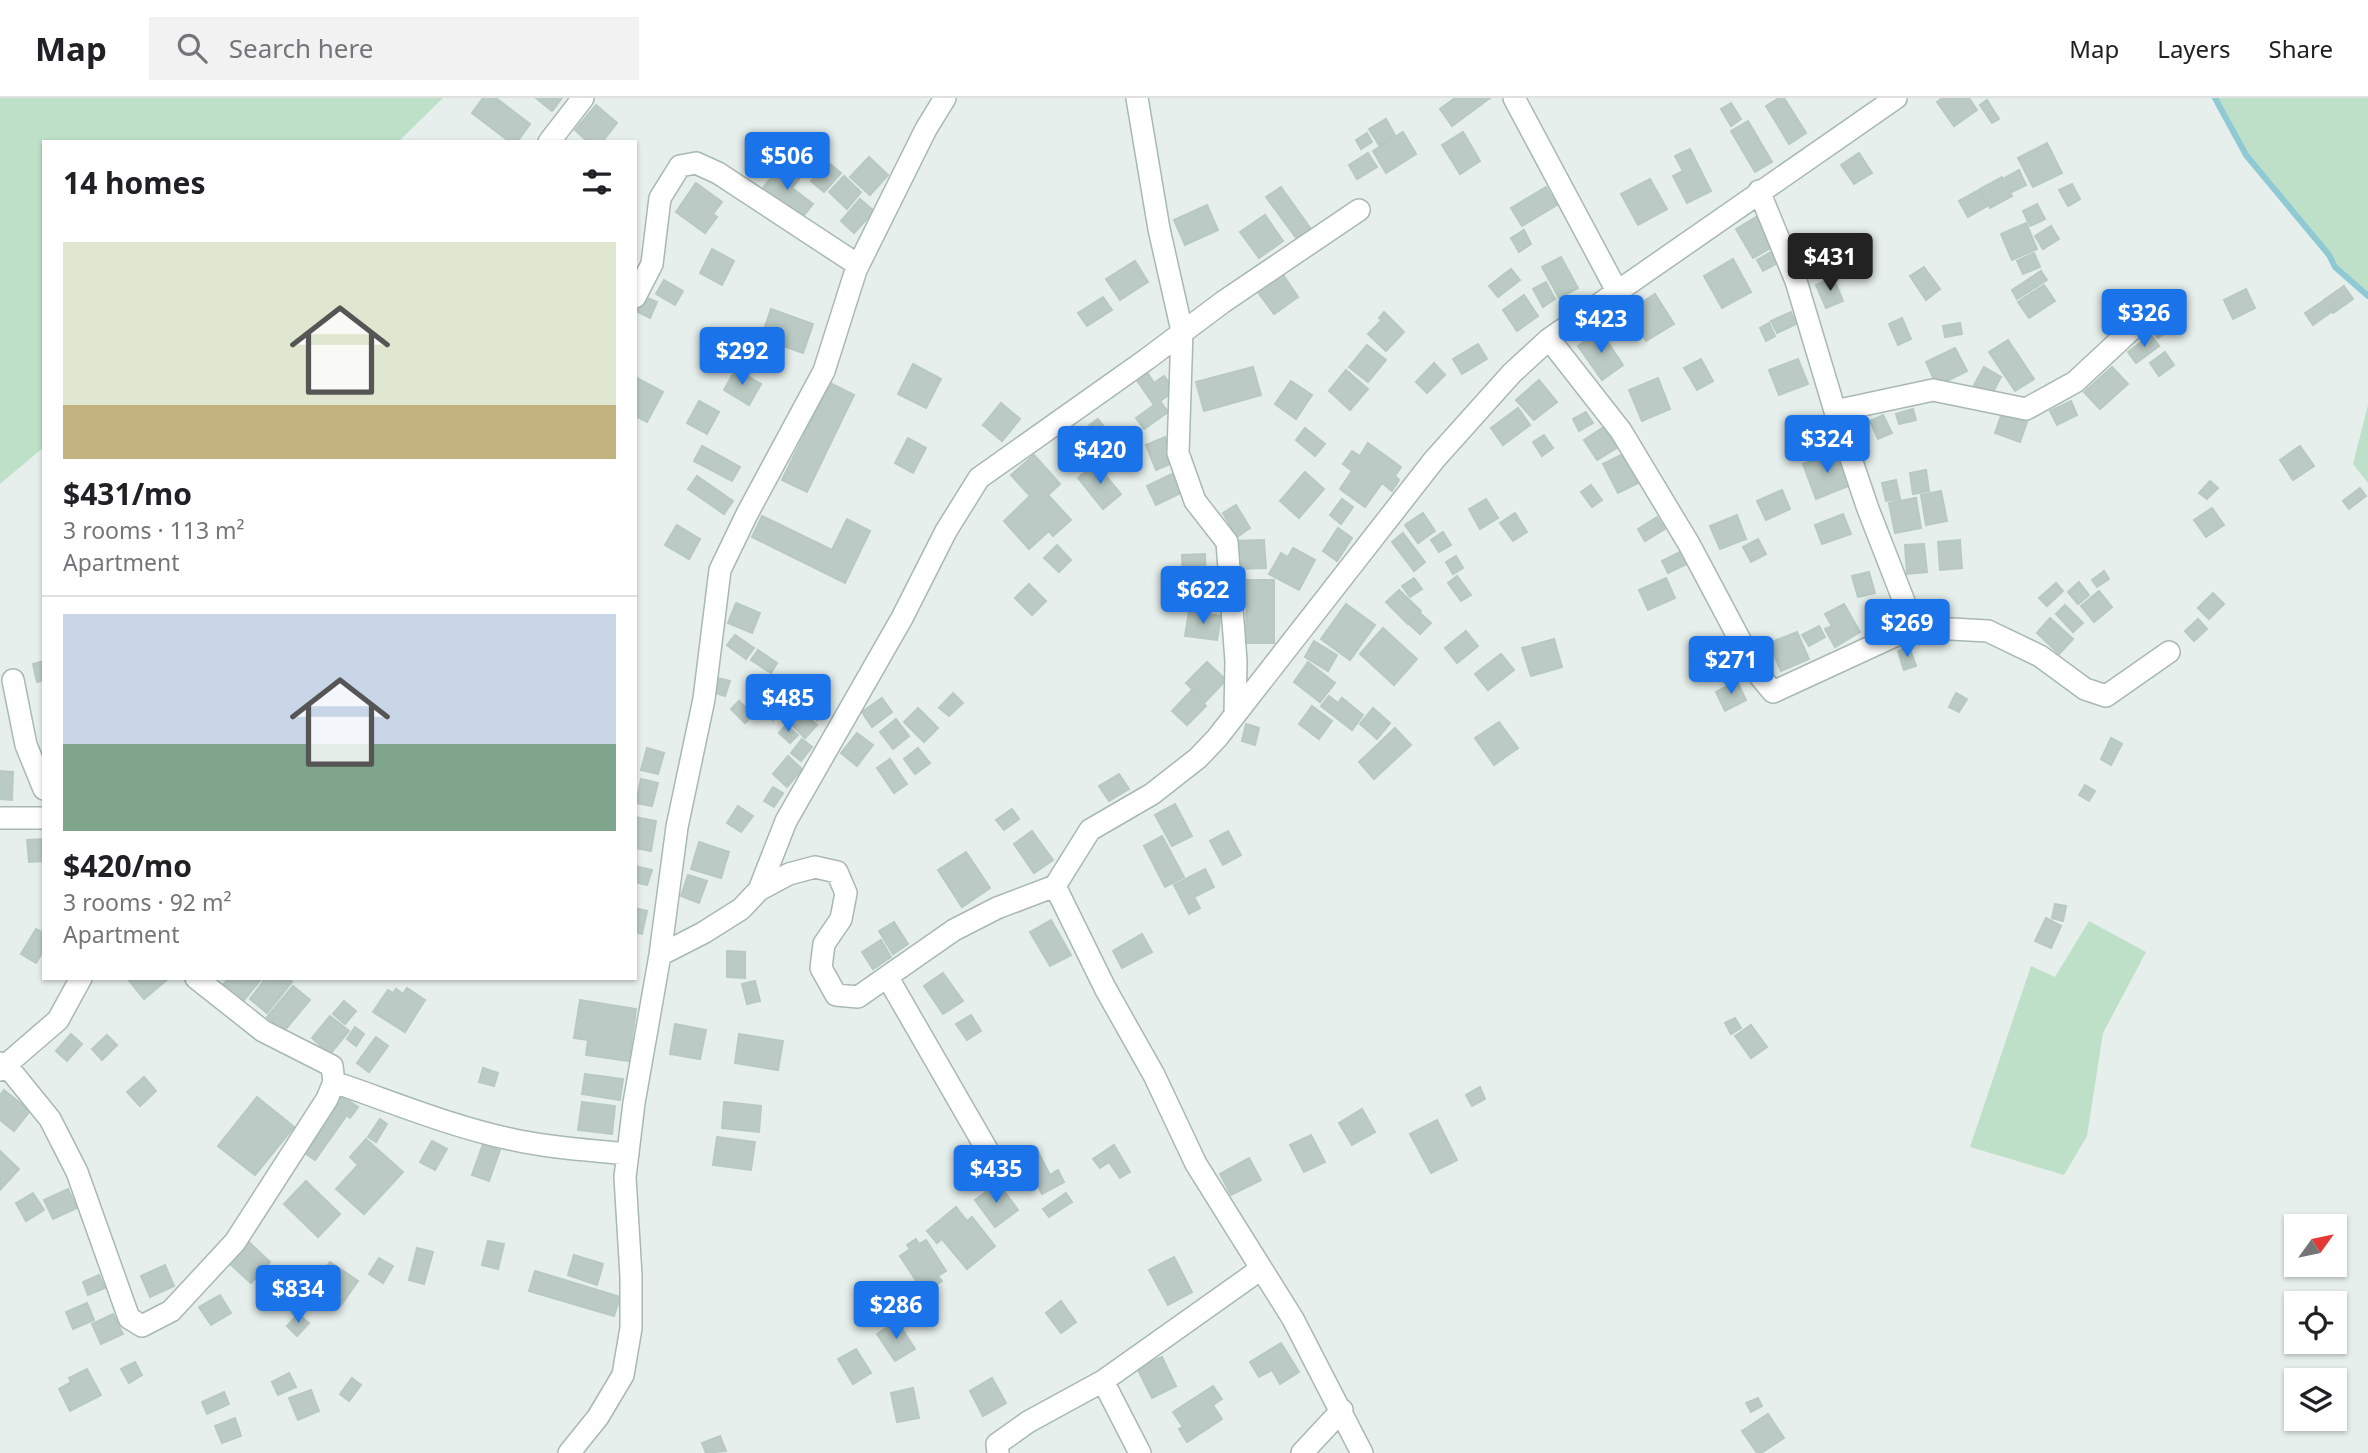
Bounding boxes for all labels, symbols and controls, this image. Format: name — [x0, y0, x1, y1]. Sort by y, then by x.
search box — [149, 17, 639, 80]
text: Map — [35, 26, 107, 71]
icon: search — [173, 29, 211, 67]
text: Search here — [229, 30, 373, 66]
text: Map — [2069, 32, 2119, 65]
text: Layers — [2157, 32, 2231, 65]
text: Share — [2269, 32, 2333, 65]
pin: $506 — [746, 132, 828, 192]
text: $506 — [761, 139, 813, 171]
text: 14 homes — [63, 162, 206, 203]
icon: filters — [578, 163, 616, 201]
pin: $431 — [1789, 234, 1871, 293]
text: $431 — [1804, 240, 1856, 272]
icon: home — [277, 287, 403, 413]
pin: $326 — [2103, 289, 2185, 349]
pin: $423 — [1560, 296, 1642, 355]
text: $326 — [2118, 296, 2170, 328]
text: $423 — [1575, 302, 1627, 334]
pin: $292 — [701, 328, 783, 387]
text: $292 — [716, 334, 768, 366]
pin: $324 — [1786, 416, 1868, 475]
text: $324 — [1801, 422, 1853, 454]
pin: $420 — [1059, 426, 1141, 486]
text: $420 — [1074, 433, 1126, 465]
text: $431/mo — [63, 473, 192, 514]
text: 3 rooms · 113 m² — [63, 514, 245, 546]
text: Apartment — [63, 546, 180, 578]
pin: $622 — [1162, 566, 1244, 626]
text: $622 — [1177, 573, 1229, 605]
pin: $269 — [1866, 600, 1948, 659]
text: $269 — [1881, 606, 1933, 638]
pin: $271 — [1690, 636, 1772, 696]
text: $271 — [1705, 643, 1757, 675]
icon: home — [277, 659, 403, 785]
pin: $485 — [747, 674, 829, 734]
text: $485 — [762, 681, 814, 713]
text: $420/mo — [63, 845, 192, 886]
text: 3 rooms · 92 m² — [63, 886, 232, 918]
text: Apartment — [63, 918, 180, 950]
pin: $435 — [955, 1146, 1037, 1205]
text: $435 — [970, 1152, 1022, 1184]
north arrow — [2284, 1214, 2347, 1278]
map controls — [2284, 1214, 2347, 1431]
pin: $834 — [257, 1266, 339, 1325]
text: $834 — [272, 1272, 324, 1304]
pin: $286 — [855, 1282, 937, 1341]
text: $286 — [870, 1288, 922, 1320]
button: locate — [2284, 1291, 2347, 1354]
button: layers — [2284, 1368, 2347, 1431]

